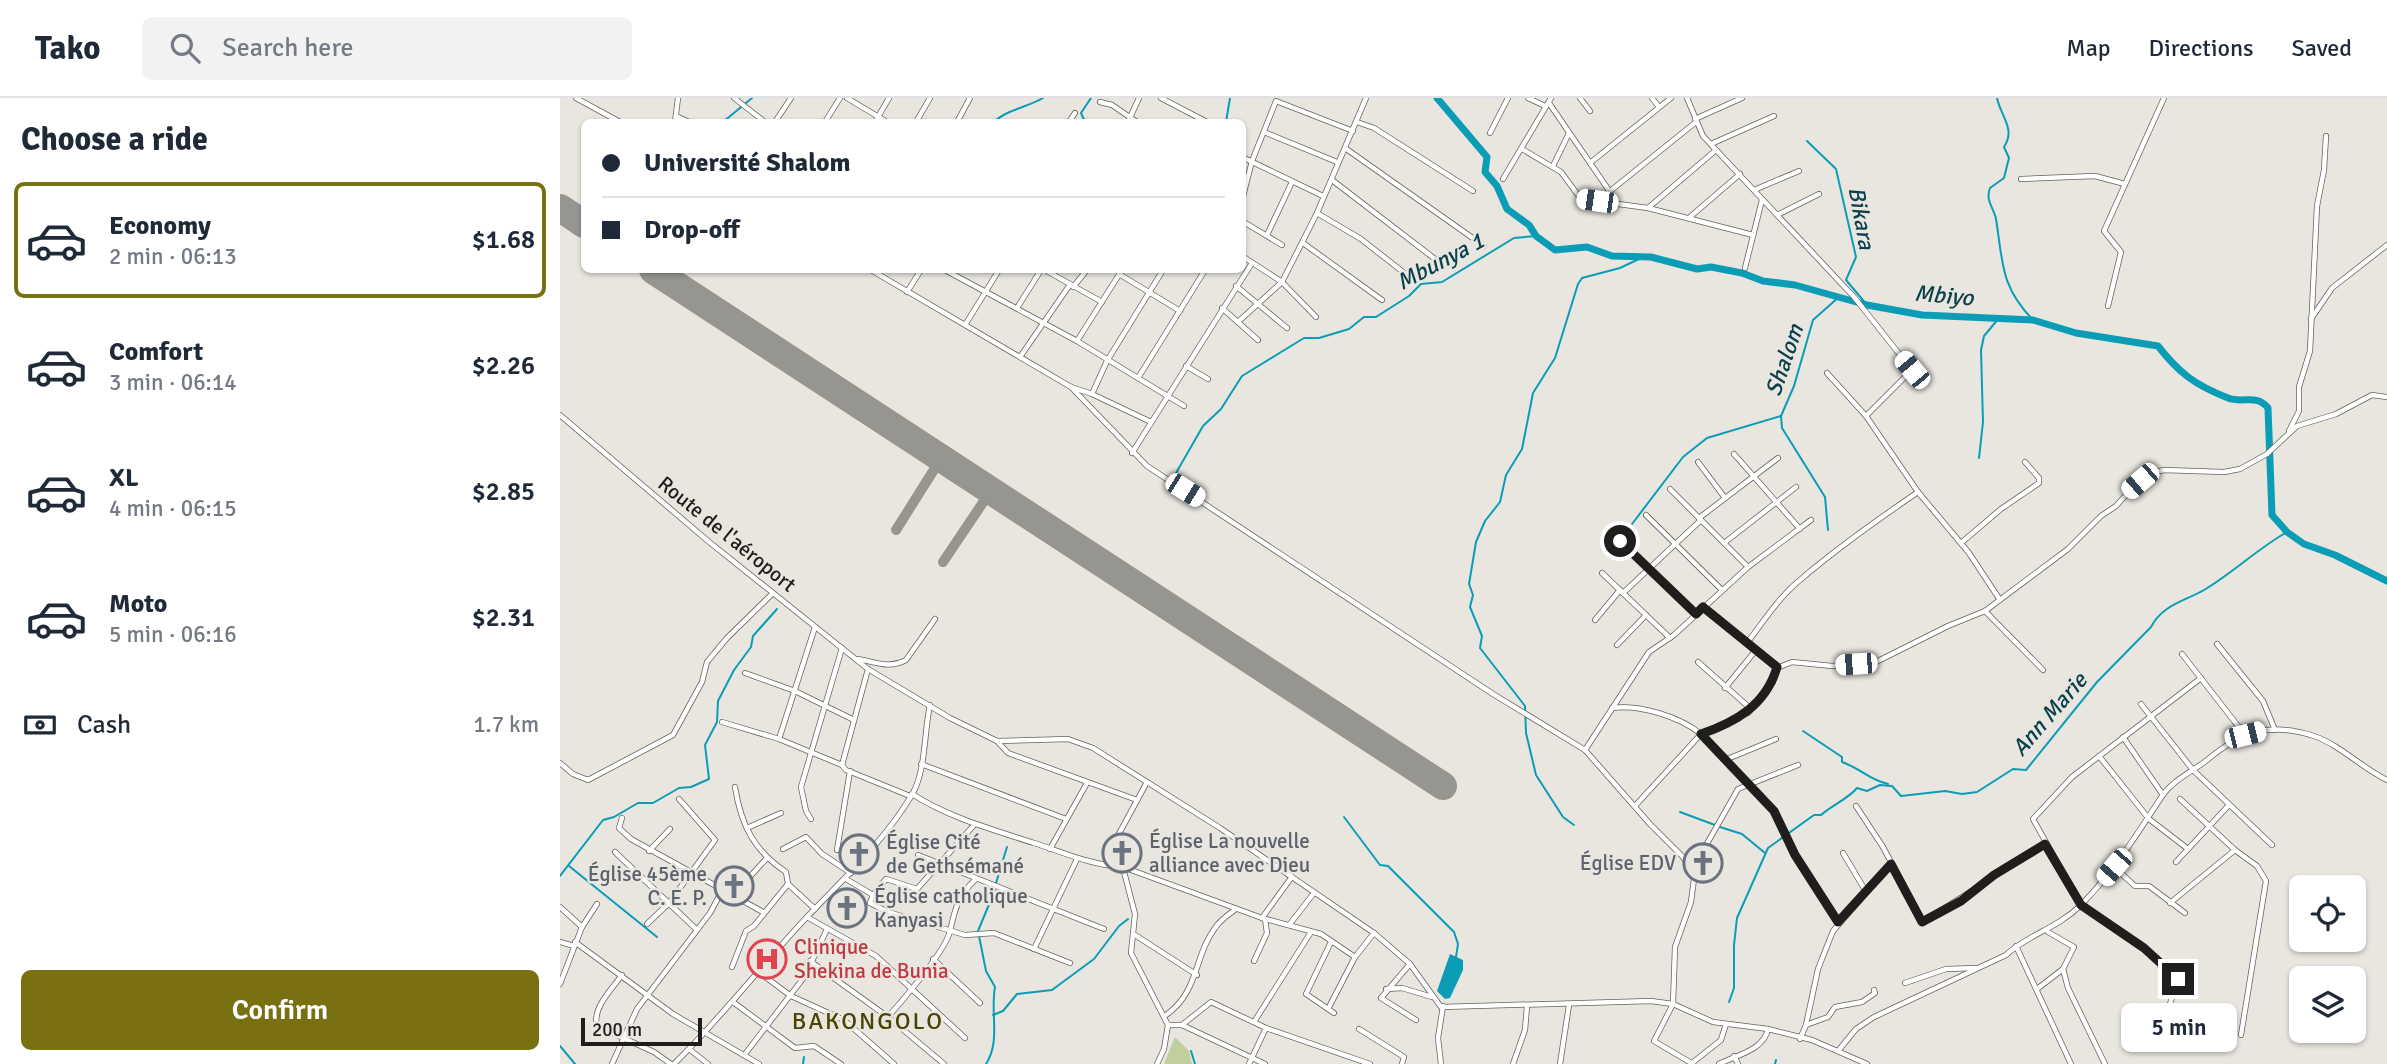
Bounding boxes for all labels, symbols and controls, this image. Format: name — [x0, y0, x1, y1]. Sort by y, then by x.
search box — [142, 17, 632, 80]
text: Tako — [35, 28, 100, 69]
icon: search — [166, 29, 204, 67]
text: Search here — [222, 32, 353, 64]
text: Map — [2066, 33, 2111, 63]
text: Directions — [2149, 33, 2254, 63]
text: Saved — [2292, 33, 2352, 63]
text: Choose a ride — [21, 120, 208, 159]
text: Université Shalom — [644, 147, 851, 179]
water label: Bikara — [1842, 184, 1882, 253]
car — [1575, 188, 1620, 214]
icon: car — [25, 209, 88, 272]
text: Economy — [109, 210, 211, 242]
text: Drop-off — [644, 214, 740, 246]
text: $1.68 — [472, 224, 535, 256]
water label: Mbunya 1 — [1391, 226, 1489, 297]
text: 2 min · 06:13 — [109, 242, 237, 271]
water label: Mbiyo — [1913, 278, 1976, 313]
water label: Shalom — [1759, 320, 1810, 400]
icon: car — [25, 335, 88, 398]
text: Comfort — [109, 336, 203, 368]
car — [1891, 347, 1934, 393]
text: $2.26 — [472, 350, 535, 382]
text: 3 min · 06:14 — [109, 368, 237, 397]
car — [2118, 459, 2163, 503]
icon: car — [25, 461, 88, 524]
text: XL — [109, 462, 139, 494]
street label: Route de l'aéroport — [653, 470, 801, 598]
car — [1162, 470, 1209, 510]
text: $2.85 — [472, 476, 535, 508]
text: 4 min · 06:15 — [109, 494, 237, 523]
route start — [1604, 525, 1636, 557]
icon: car — [25, 587, 88, 650]
text: Moto — [109, 588, 167, 620]
text: $2.31 — [472, 602, 535, 634]
text: 5 min · 06:16 — [109, 620, 237, 649]
car — [1835, 652, 1878, 676]
water label: Ann Marie — [2005, 666, 2094, 762]
icon: cash — [21, 706, 59, 744]
text: Cash — [77, 709, 131, 741]
text: 1.7 km — [473, 710, 539, 739]
car — [2223, 720, 2268, 750]
place label: Église La nouvelle alliance avec Dieu — [1149, 828, 1310, 878]
place label: Église Cité de Gethsémané — [886, 829, 1024, 879]
church icon: Église La nouvelle alliance avec Dieu — [1101, 832, 1143, 874]
church icon: Église Cité de Gethsémané — [838, 833, 880, 875]
church icon: Église EDV — [1682, 842, 1724, 884]
car — [2093, 844, 2136, 890]
place label: Église EDV — [1580, 850, 1676, 876]
place label: Église 45ème C. E. P. — [588, 861, 707, 911]
church icon: Église 45ème C. E. P. — [713, 865, 755, 907]
map controls — [2289, 875, 2366, 1043]
button: locate — [2289, 875, 2366, 952]
place label: Église catholique Kanyasi — [874, 883, 1028, 933]
church icon: Église catholique Kanyasi — [826, 887, 868, 929]
place label: Clinique Shekina de Bunia — [794, 934, 949, 984]
hospital icon: Clinique Shekina de Bunia — [746, 938, 788, 980]
route end — [2162, 963, 2194, 995]
button: layers — [2289, 966, 2366, 1043]
button: Confirm — [21, 970, 539, 1050]
callout: 5 min — [2120, 1004, 2236, 1052]
district label: BAKONGOLO — [792, 1006, 944, 1036]
text: 5 min — [2151, 1013, 2207, 1042]
scale bar — [581, 1015, 702, 1047]
text: 200 m — [592, 1018, 642, 1042]

